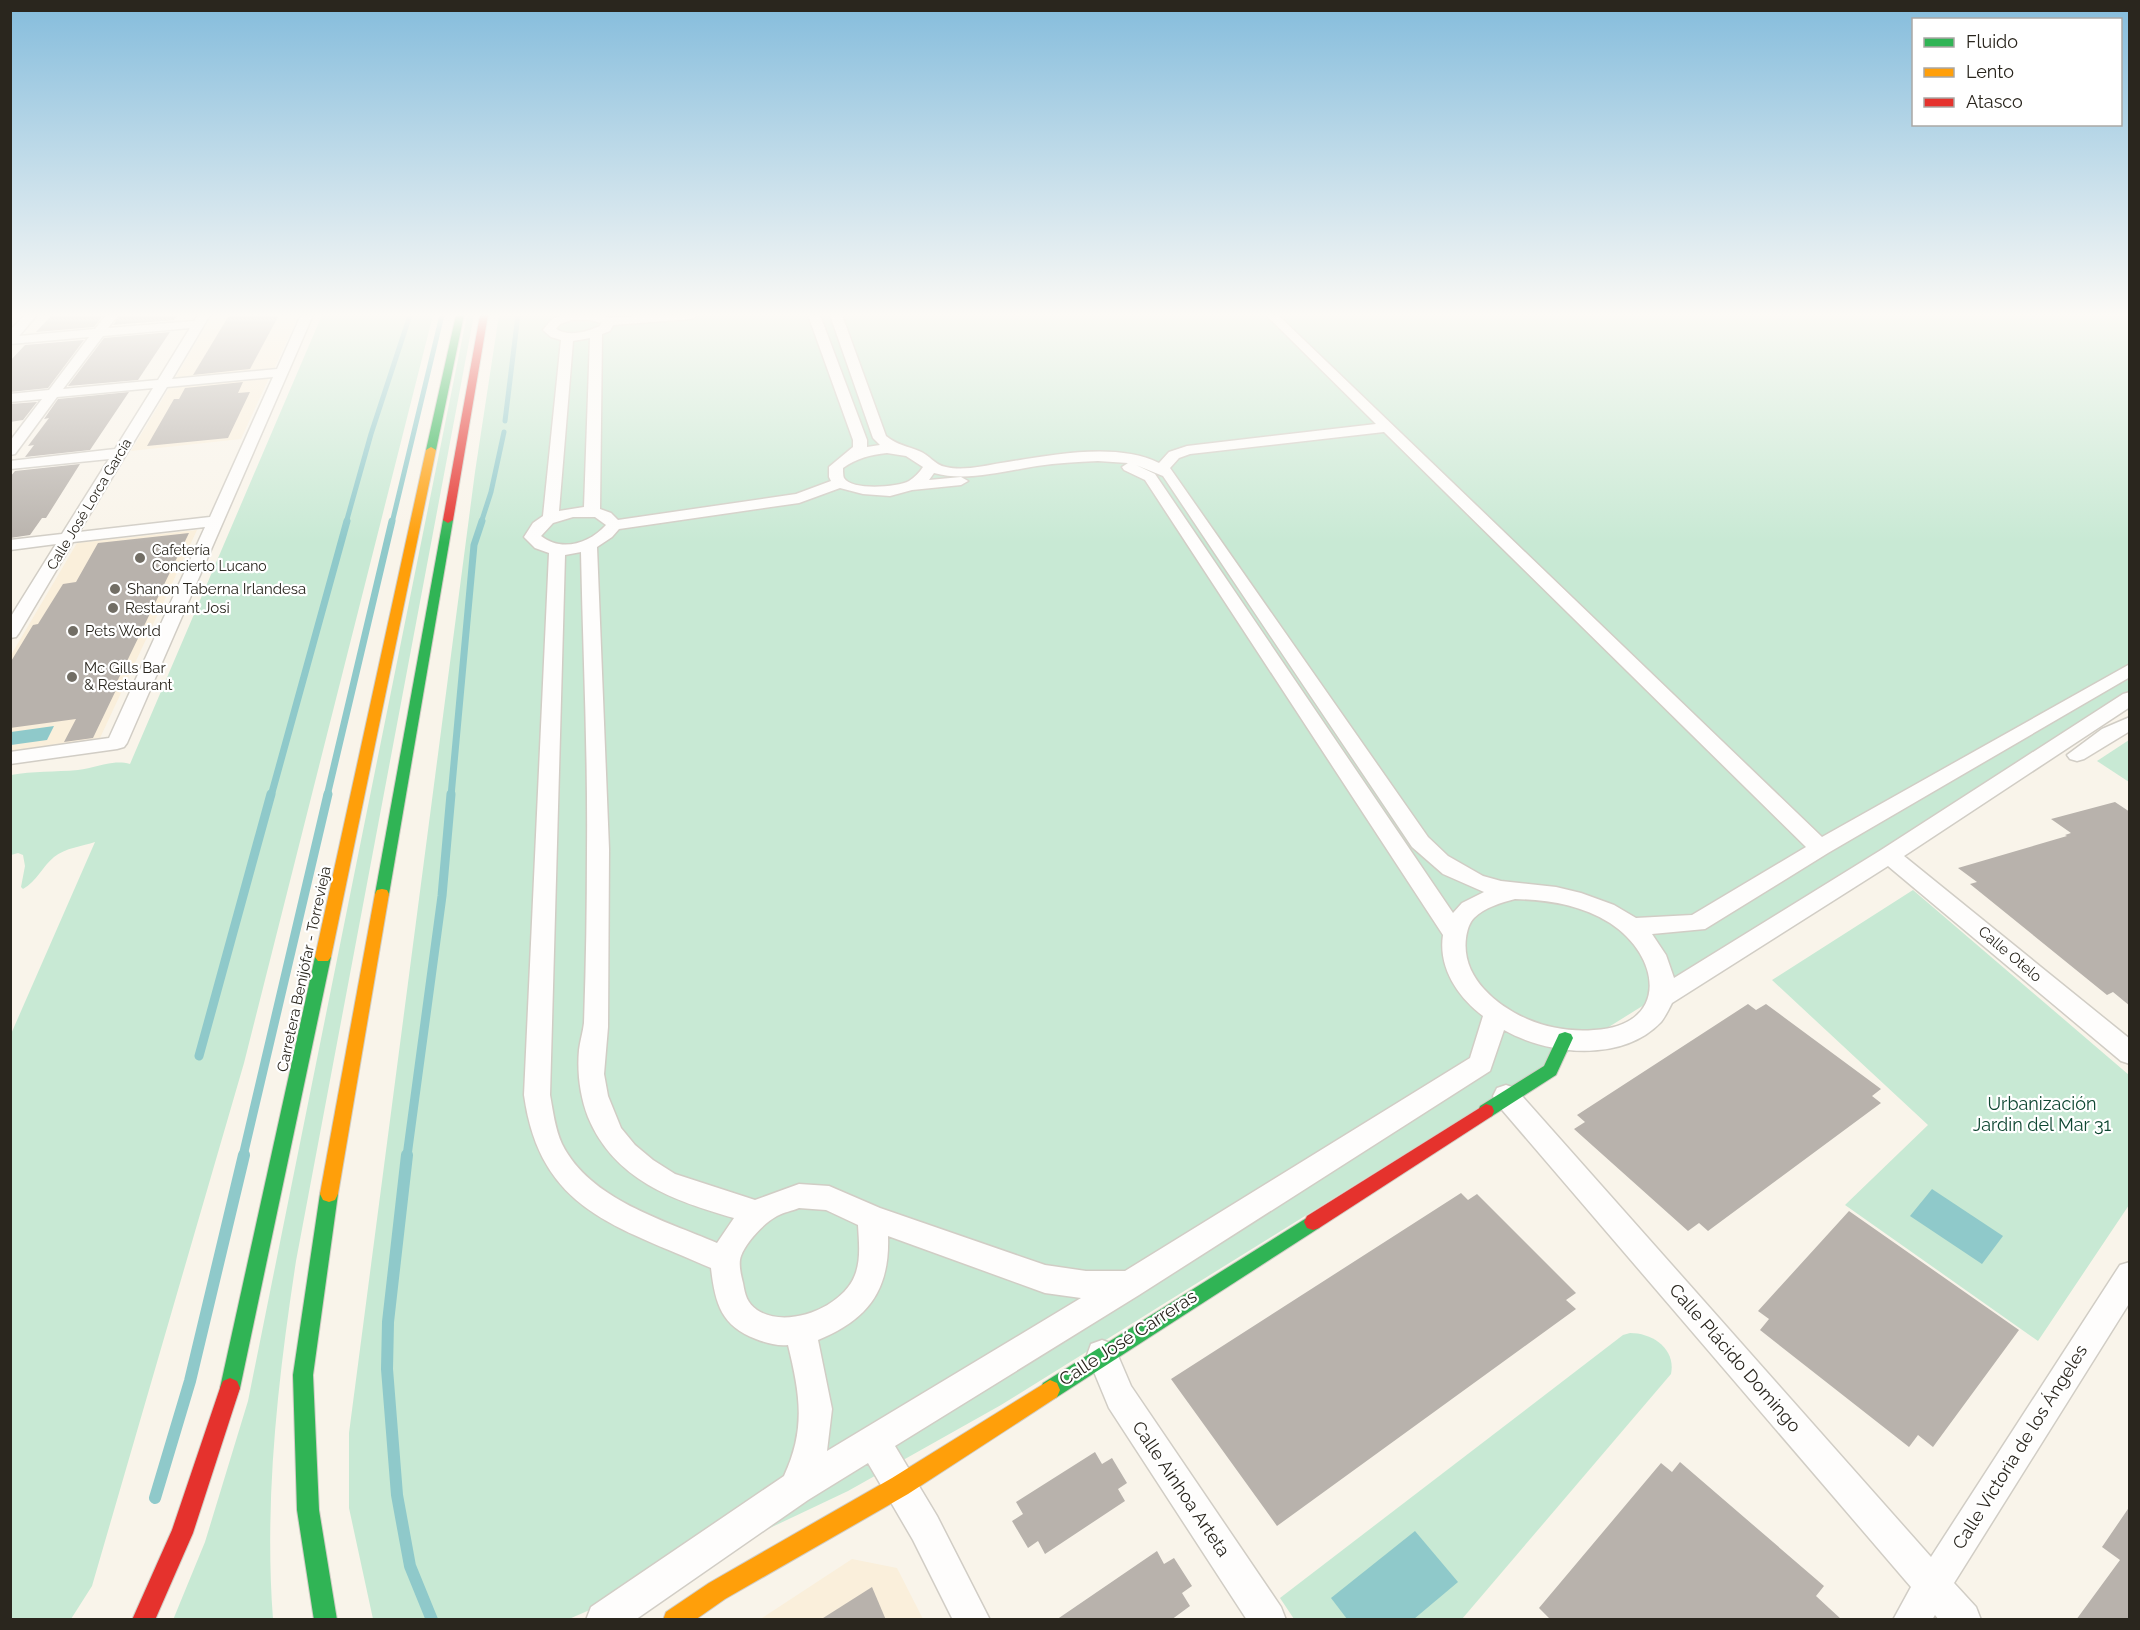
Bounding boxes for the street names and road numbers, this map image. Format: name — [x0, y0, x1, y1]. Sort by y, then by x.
street label: Calle José Lorca García — [43, 435, 135, 573]
street label: Carretera Benijófar - Torrevieja — [273, 864, 335, 1074]
street label: Calle Otelo — [1975, 922, 2045, 986]
street label: Calle Plácido Domingo — [1665, 1279, 1806, 1436]
street label: Calle José Carreras — [1055, 1285, 1201, 1390]
street label: Calle Victoria de los Ángeles — [1947, 1340, 2091, 1553]
street label: Calle Ainhoa Arteta — [1128, 1417, 1235, 1560]

